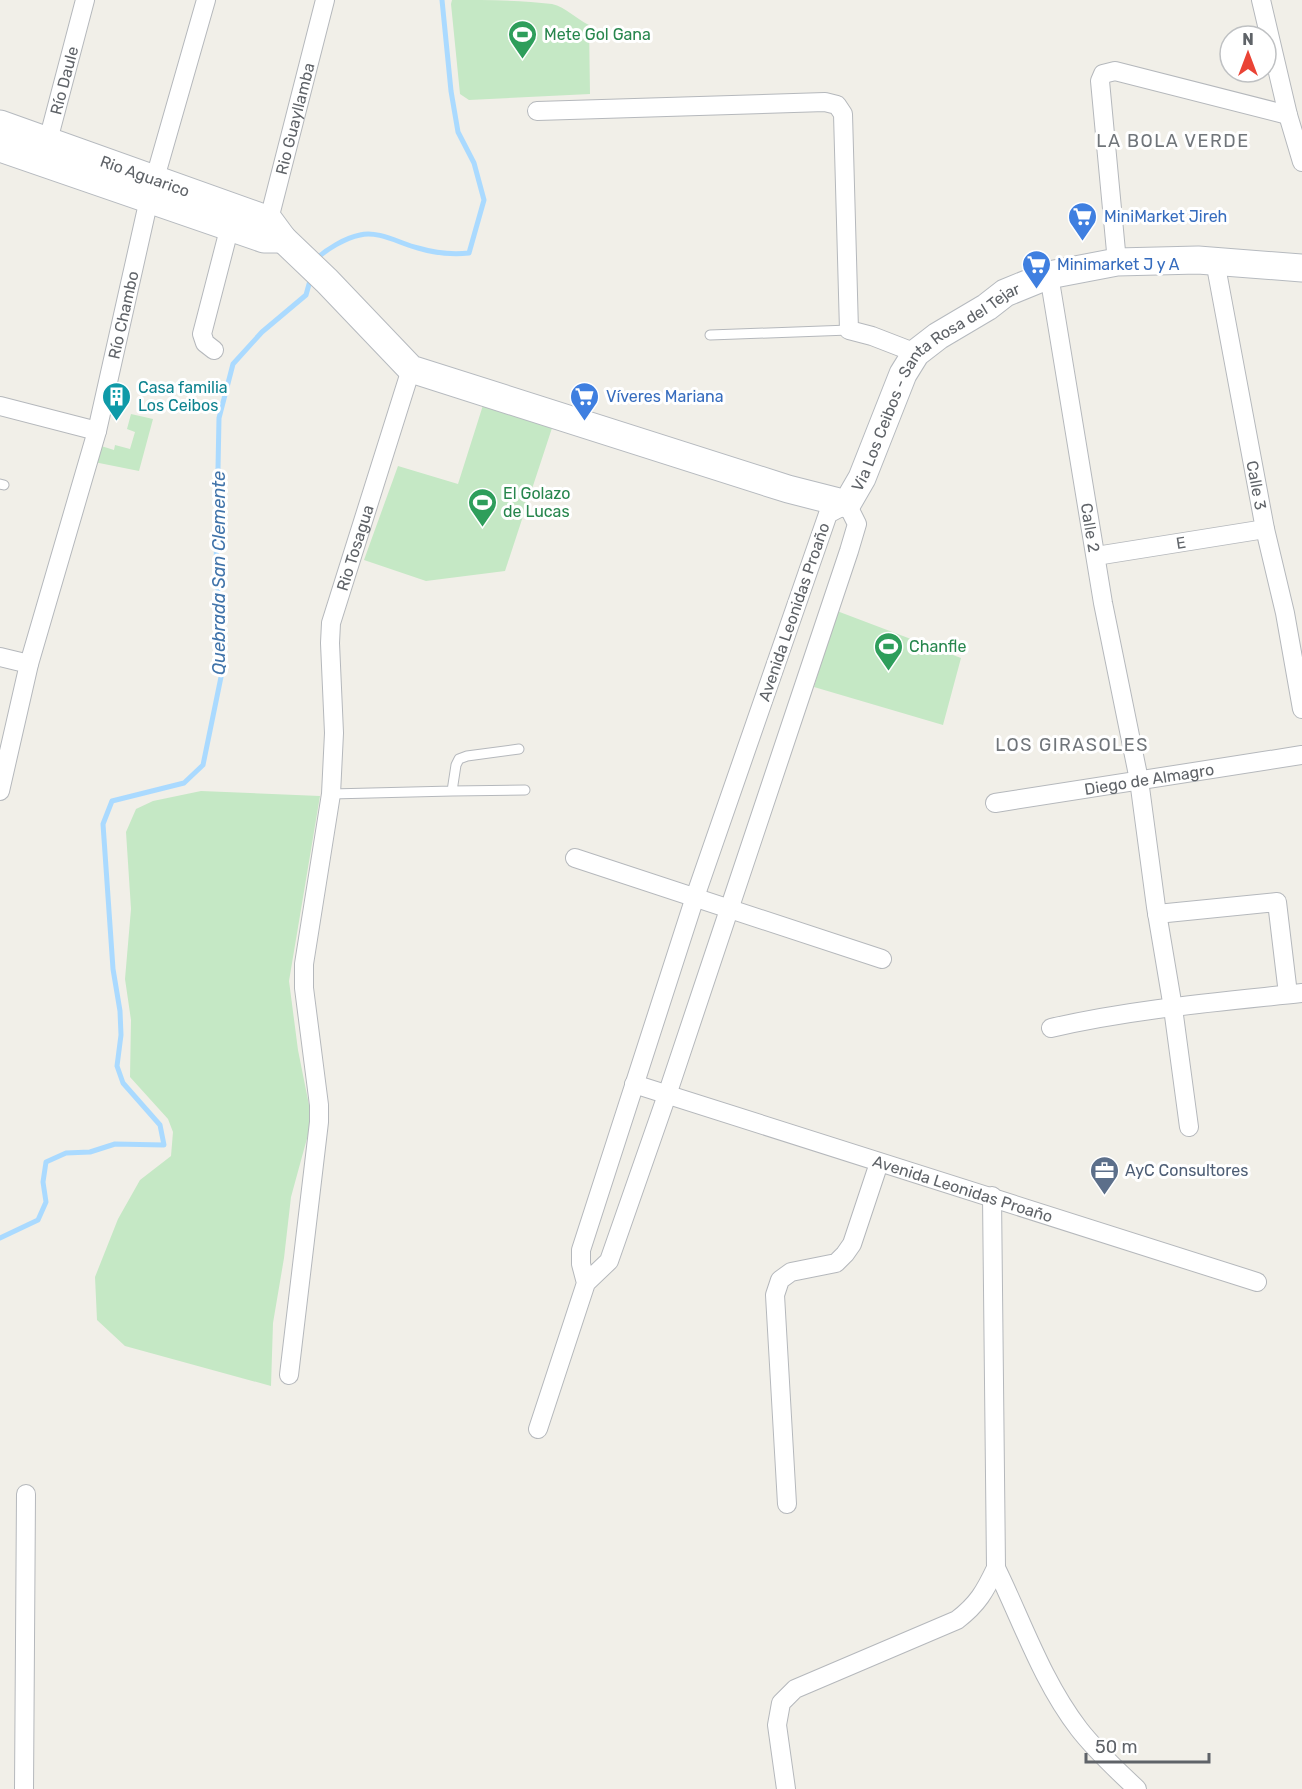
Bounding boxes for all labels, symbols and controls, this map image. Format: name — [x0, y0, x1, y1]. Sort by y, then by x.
sports icon: Mete Gol Gana — [507, 18, 539, 60]
north arrow — [1218, 24, 1278, 84]
place label: Mete Gol Gana — [544, 25, 651, 44]
text: N — [1242, 30, 1254, 49]
street label: Río Daule — [46, 44, 82, 117]
street label: Rio Guayllamba — [271, 61, 318, 177]
district label: LA BOLA VERDE — [1096, 130, 1250, 152]
street label: Rio Aguarico — [98, 151, 192, 200]
supermarket icon: MiniMarket Jireh — [1067, 200, 1099, 242]
place label: MiniMarket Jireh — [1104, 207, 1227, 226]
supermarket icon: Minimarket J y A — [1020, 248, 1052, 290]
place label: Minimarket J y A — [1057, 255, 1180, 274]
street label: Río Chambo — [104, 269, 142, 361]
street label: Via Los Ceibos - Santa Rosa del Tejar — [847, 278, 1023, 495]
place label: Casa familia Los Ceibos — [138, 378, 228, 415]
building icon: Casa familia Los Ceibos — [101, 380, 133, 422]
supermarket icon: Víveres Mariana — [569, 380, 601, 422]
place label: Víveres Mariana — [606, 387, 724, 406]
street label: Calle 3 — [1243, 459, 1271, 511]
water label: Quebrada San Clemente — [208, 471, 230, 675]
place label: El Golazo de Lucas — [503, 484, 571, 521]
sports icon: El Golazo de Lucas — [466, 486, 498, 528]
street label: Rio Tosagua — [332, 502, 377, 593]
street label: Calle 2 — [1077, 502, 1104, 554]
street label: Avenida Leonidas Proaño — [754, 520, 834, 704]
street label: E — [1175, 532, 1187, 553]
sports icon: Chanfle — [872, 630, 904, 672]
place label: Chanfle — [909, 637, 966, 656]
district label: LOS GIRASOLES — [995, 734, 1149, 756]
street label: Diego de Almagro — [1083, 759, 1215, 798]
street label: Avenida Leonidas Proaño — [870, 1151, 1055, 1226]
office icon: AyC Consultores — [1088, 1154, 1120, 1196]
place label: AyC Consultores — [1125, 1161, 1248, 1180]
scale bar — [1086, 1726, 1209, 1764]
text: 50 m — [1095, 1736, 1138, 1758]

